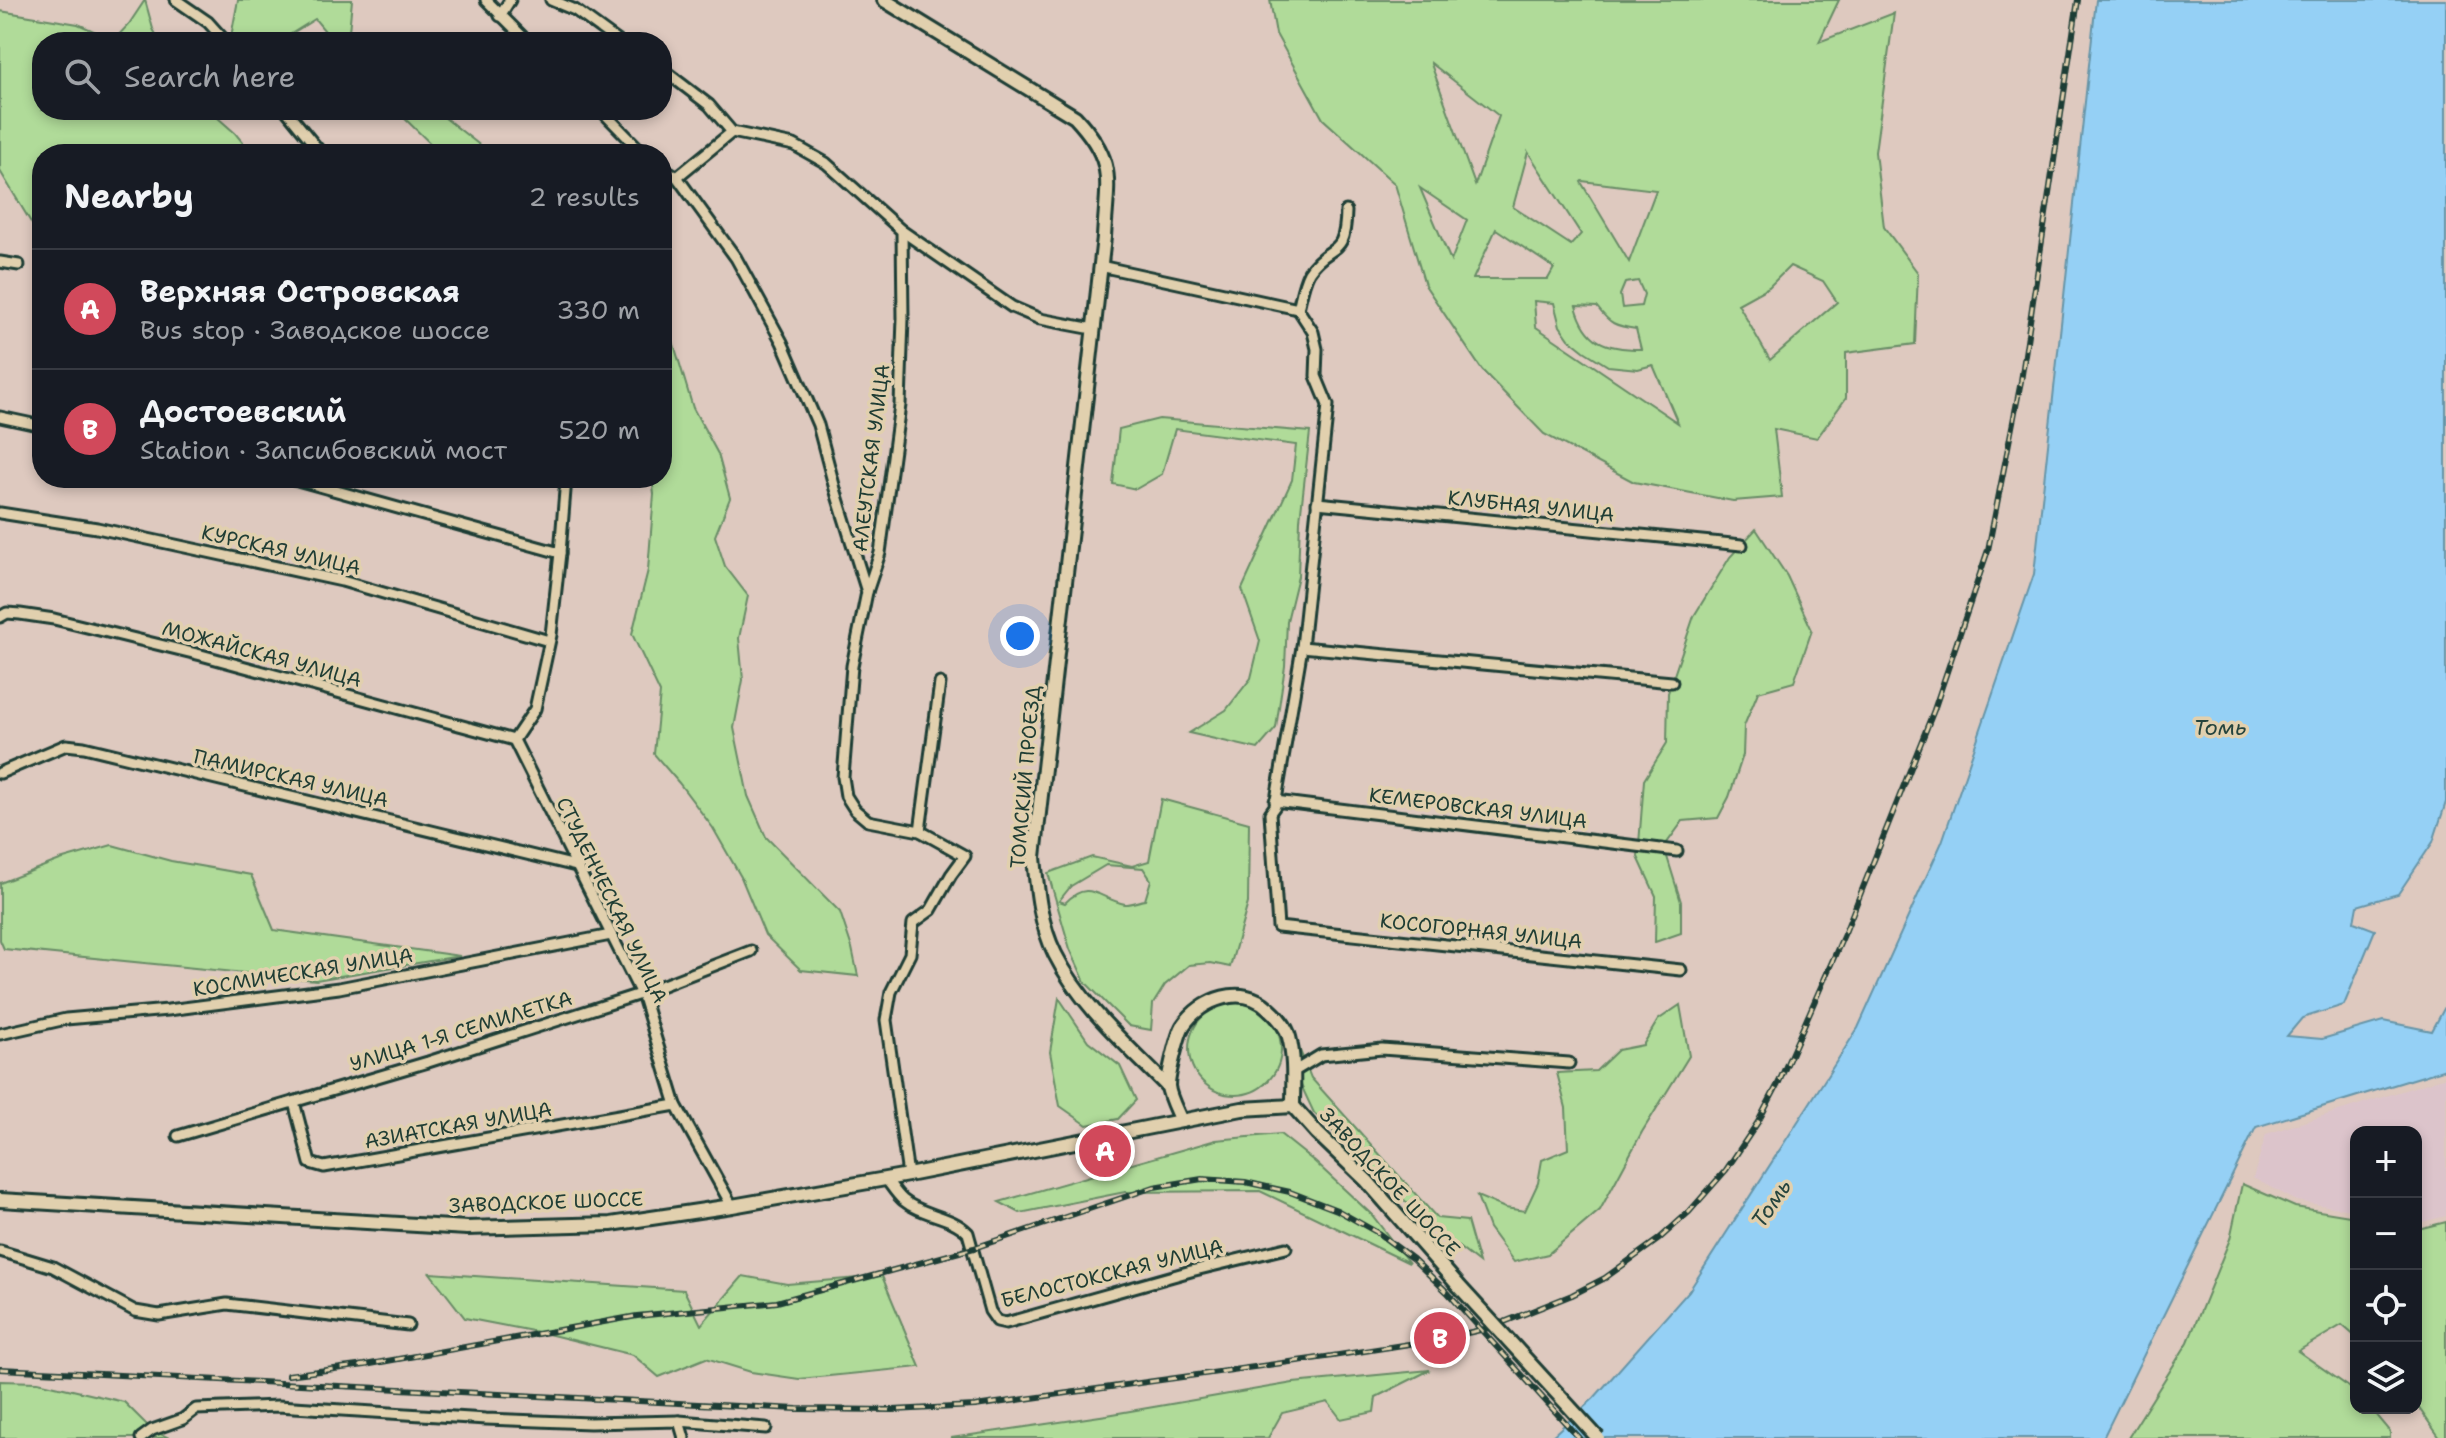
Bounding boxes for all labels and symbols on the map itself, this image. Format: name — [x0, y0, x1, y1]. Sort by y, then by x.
street label: АЛЕУТСКАЯ УЛИЦА — [847, 363, 895, 553]
street label: КЛУБНАЯ УЛИЦА — [1446, 484, 1616, 528]
street label: КУРСКАЯ УЛИЦА — [199, 519, 363, 581]
street label: МОЖАЙСКАЯ УЛИЦА — [159, 615, 365, 693]
your location — [1000, 616, 1040, 656]
street label: ТОМСКИЙ ПРОЕЗД — [1004, 685, 1046, 869]
water label: Томь — [2194, 713, 2246, 742]
street label: ПАМИРСКАЯ УЛИЦА — [191, 743, 391, 813]
street label: КЕМЕРОВСКАЯ УЛИЦА — [1367, 782, 1589, 834]
street label: СТУДЕНЧЕСКАЯ УЛИЦА — [551, 793, 673, 1007]
street label: КОСОГОРНАЯ УЛИЦА — [1379, 907, 1583, 955]
street label: КОСМИЧЕСКАЯ УЛИЦА — [191, 942, 415, 1002]
street label: УЛИЦА 1-Я СЕМИЛЕТКА — [347, 985, 575, 1077]
street label: АЗИАТСКАЯ УЛИЦА — [362, 1096, 554, 1154]
street label: ЗАВОДСКОЕ ШОССЕ — [1314, 1102, 1466, 1262]
pin: A — [1079, 1121, 1131, 1181]
water label: Томь — [1745, 1173, 1798, 1233]
street label: ЗАВОДСКОЕ ШОССЕ — [448, 1186, 644, 1218]
street label: БЕЛОСТОКСКАЯ УЛИЦА — [998, 1233, 1226, 1313]
pin: B — [1414, 1308, 1466, 1368]

